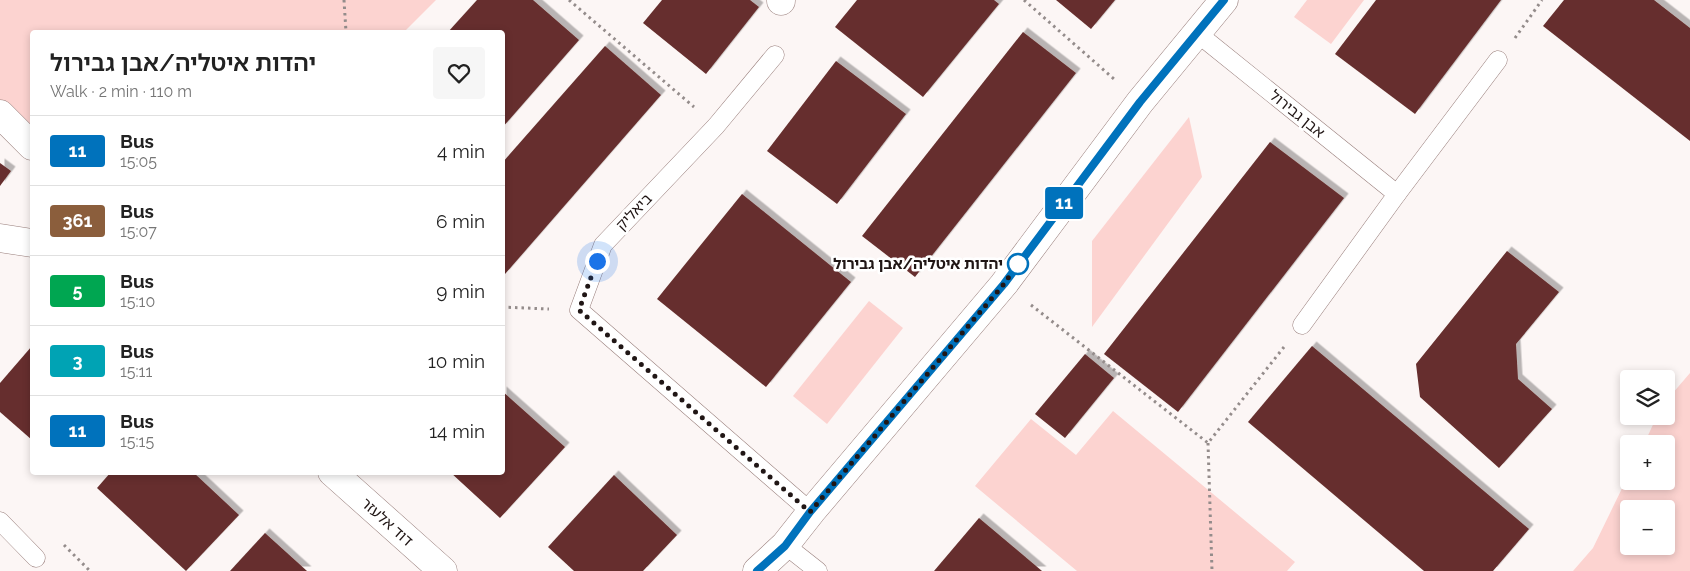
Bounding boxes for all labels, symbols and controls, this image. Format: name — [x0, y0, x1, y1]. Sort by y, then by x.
button: heart — [433, 47, 485, 99]
text: יהדות איטליה/אבן גבירול — [50, 48, 316, 77]
text: Walk · 2 min · 110 m — [50, 82, 192, 101]
street label: אבן גבירול — [1266, 86, 1328, 142]
text: Bus — [120, 130, 154, 152]
text: 11 — [69, 140, 86, 161]
text: 4 min — [437, 140, 485, 162]
text: 15:05 — [120, 152, 157, 171]
line badge: 11 — [1042, 187, 1086, 219]
street label: ביאליק — [612, 190, 656, 234]
text: 11 — [1055, 192, 1073, 213]
text: Bus — [120, 200, 154, 222]
text: 361 — [63, 210, 92, 231]
text: 6 min — [436, 210, 485, 232]
text: 15:07 — [120, 222, 157, 241]
your location — [585, 249, 610, 274]
marker: יהדות איטליה/אבן גבירול — [1007, 253, 1029, 275]
place label: יהדות איטליה/אבן גבירול — [833, 255, 1003, 273]
text: Bus — [120, 270, 154, 292]
text: 5 — [73, 280, 82, 301]
text: 9 min — [436, 280, 485, 302]
text: 15:10 — [120, 292, 155, 311]
text: Bus — [120, 340, 154, 362]
text: 3 — [72, 350, 83, 371]
text: 10 min — [428, 350, 485, 372]
text: 15:11 — [120, 362, 152, 381]
map controls — [1620, 370, 1675, 555]
button: layers — [1620, 370, 1675, 425]
text: Bus — [120, 410, 154, 432]
text: 11 — [69, 420, 86, 441]
text: 14 min — [429, 420, 485, 442]
text: 15:15 — [120, 432, 154, 451]
button: + — [1620, 435, 1675, 490]
street label: דוד אלעזר — [357, 494, 417, 550]
button: − — [1620, 500, 1675, 555]

